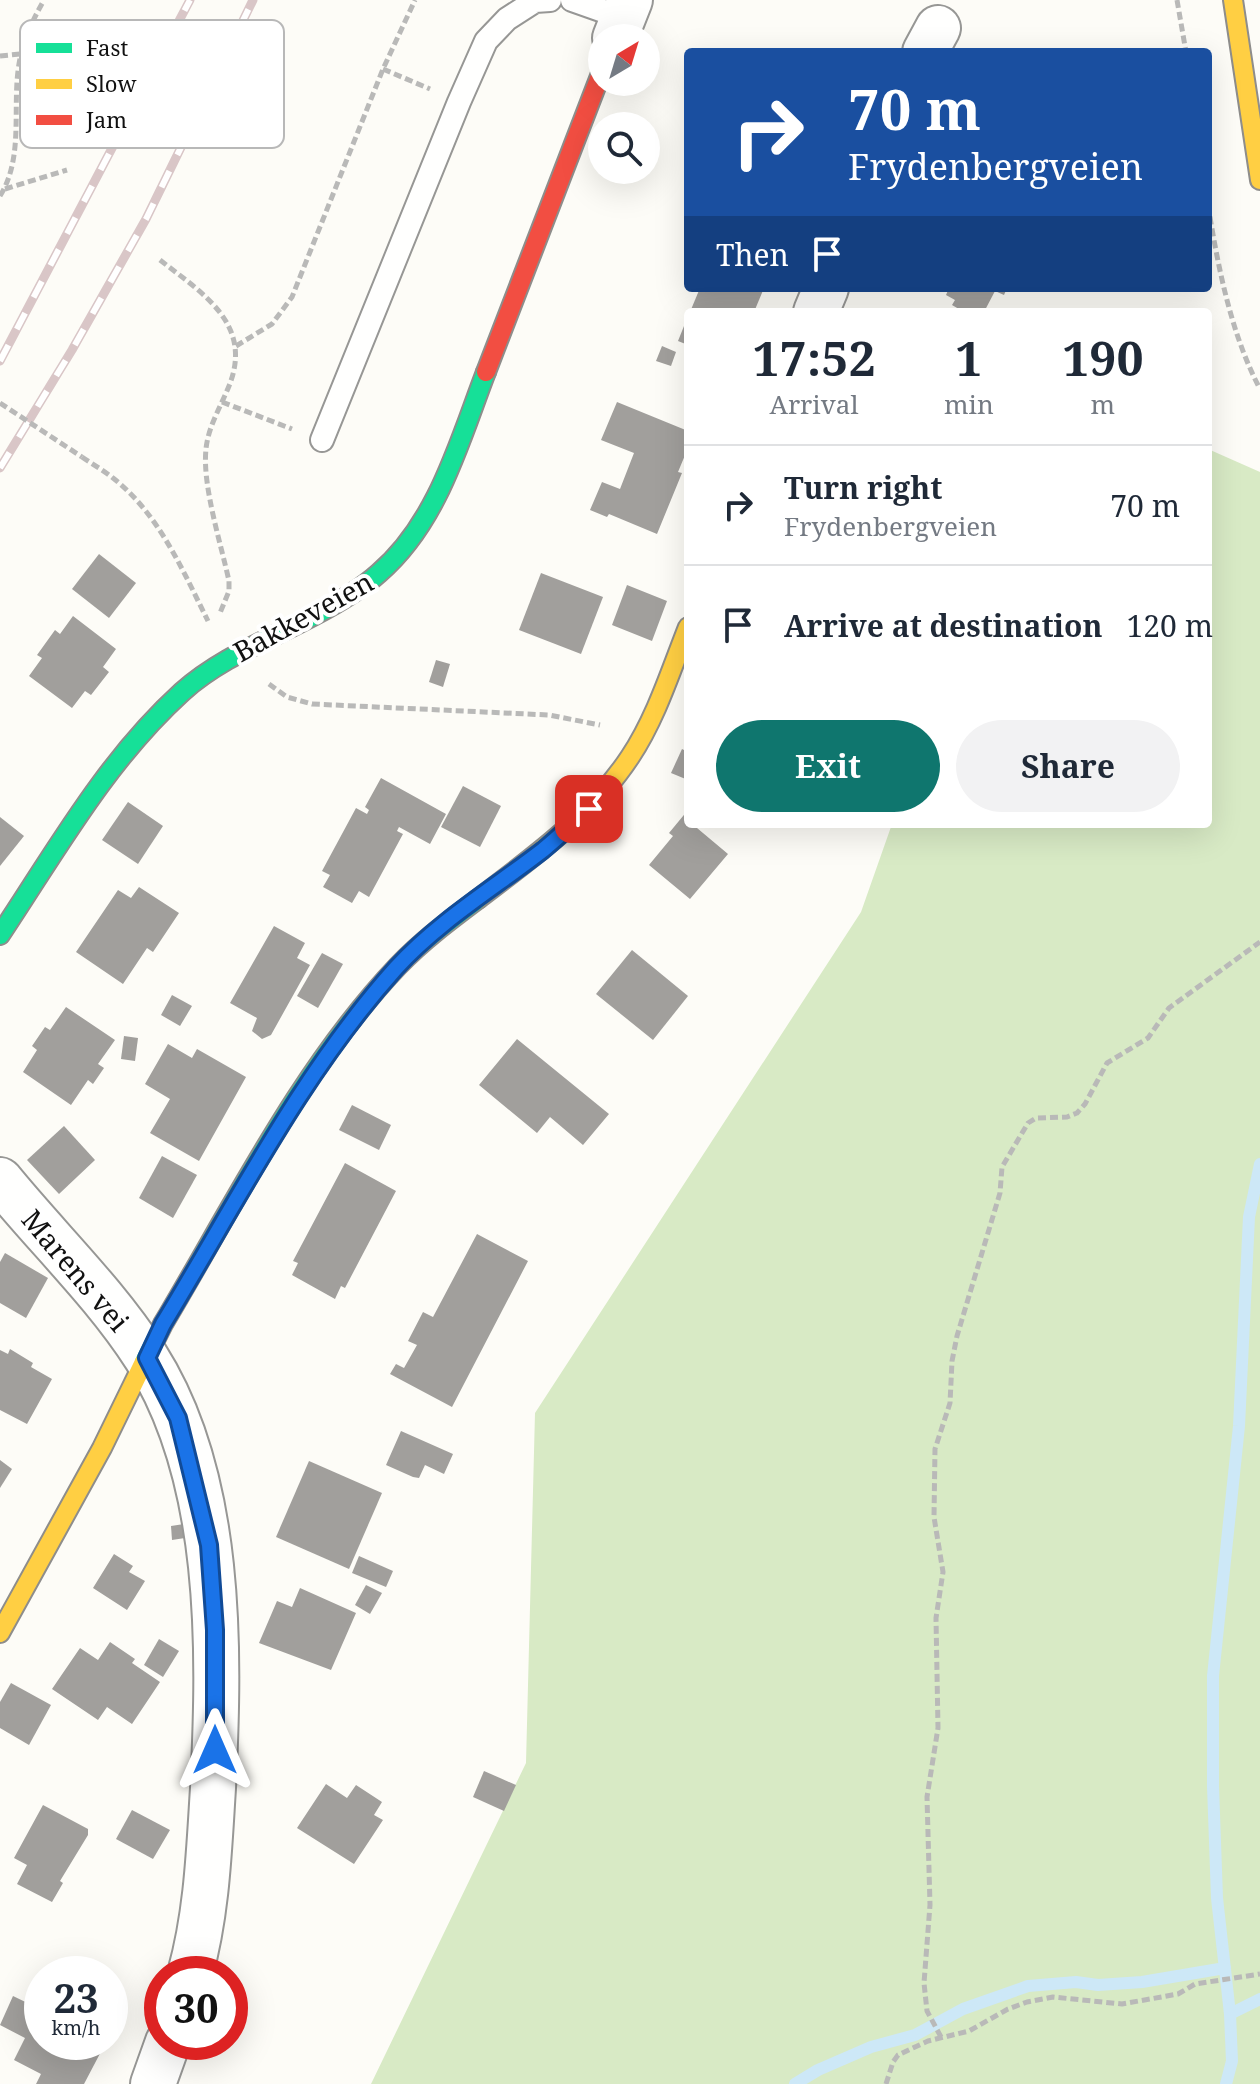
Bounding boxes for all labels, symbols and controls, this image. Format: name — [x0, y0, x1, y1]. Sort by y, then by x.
legend — [20, 20, 284, 148]
north arrow — [588, 24, 660, 96]
map controls — [588, 24, 660, 184]
text: Fast — [86, 32, 128, 62]
text: Slow — [86, 68, 136, 98]
text: 70 m — [848, 70, 981, 146]
icon: right — [716, 80, 820, 184]
text: Jam — [85, 104, 127, 134]
button: search — [588, 112, 660, 184]
text: Frydenbergveien — [848, 142, 1143, 191]
icon: arrive — [805, 232, 849, 276]
text: Then — [716, 234, 789, 275]
text: 17:52 — [752, 325, 876, 390]
text: 1 — [955, 325, 982, 390]
text: 190 — [1062, 325, 1144, 390]
text: Arrival — [770, 386, 858, 422]
text: min — [944, 386, 994, 422]
text: m — [1091, 386, 1115, 422]
text: Turn right — [784, 467, 942, 508]
icon: right — [716, 483, 760, 527]
text: 70 m — [1110, 485, 1180, 526]
text: Frydenbergveien — [784, 508, 997, 544]
street label: Bakkeveien — [226, 562, 380, 670]
icon: arrive — [716, 603, 760, 647]
text: Arrive at destination — [784, 605, 1103, 646]
text: 120 m — [1127, 605, 1213, 646]
button: Exit — [716, 720, 940, 812]
button: Share — [956, 720, 1180, 812]
pin — [555, 775, 623, 843]
icon: arrive — [567, 787, 611, 831]
street label: Marens vei — [14, 1201, 138, 1339]
position arrow — [173, 1708, 257, 1792]
speed limit sign: 30 — [144, 1956, 248, 2060]
text: 23 — [53, 1970, 99, 2025]
text: km/h — [51, 2014, 101, 2041]

